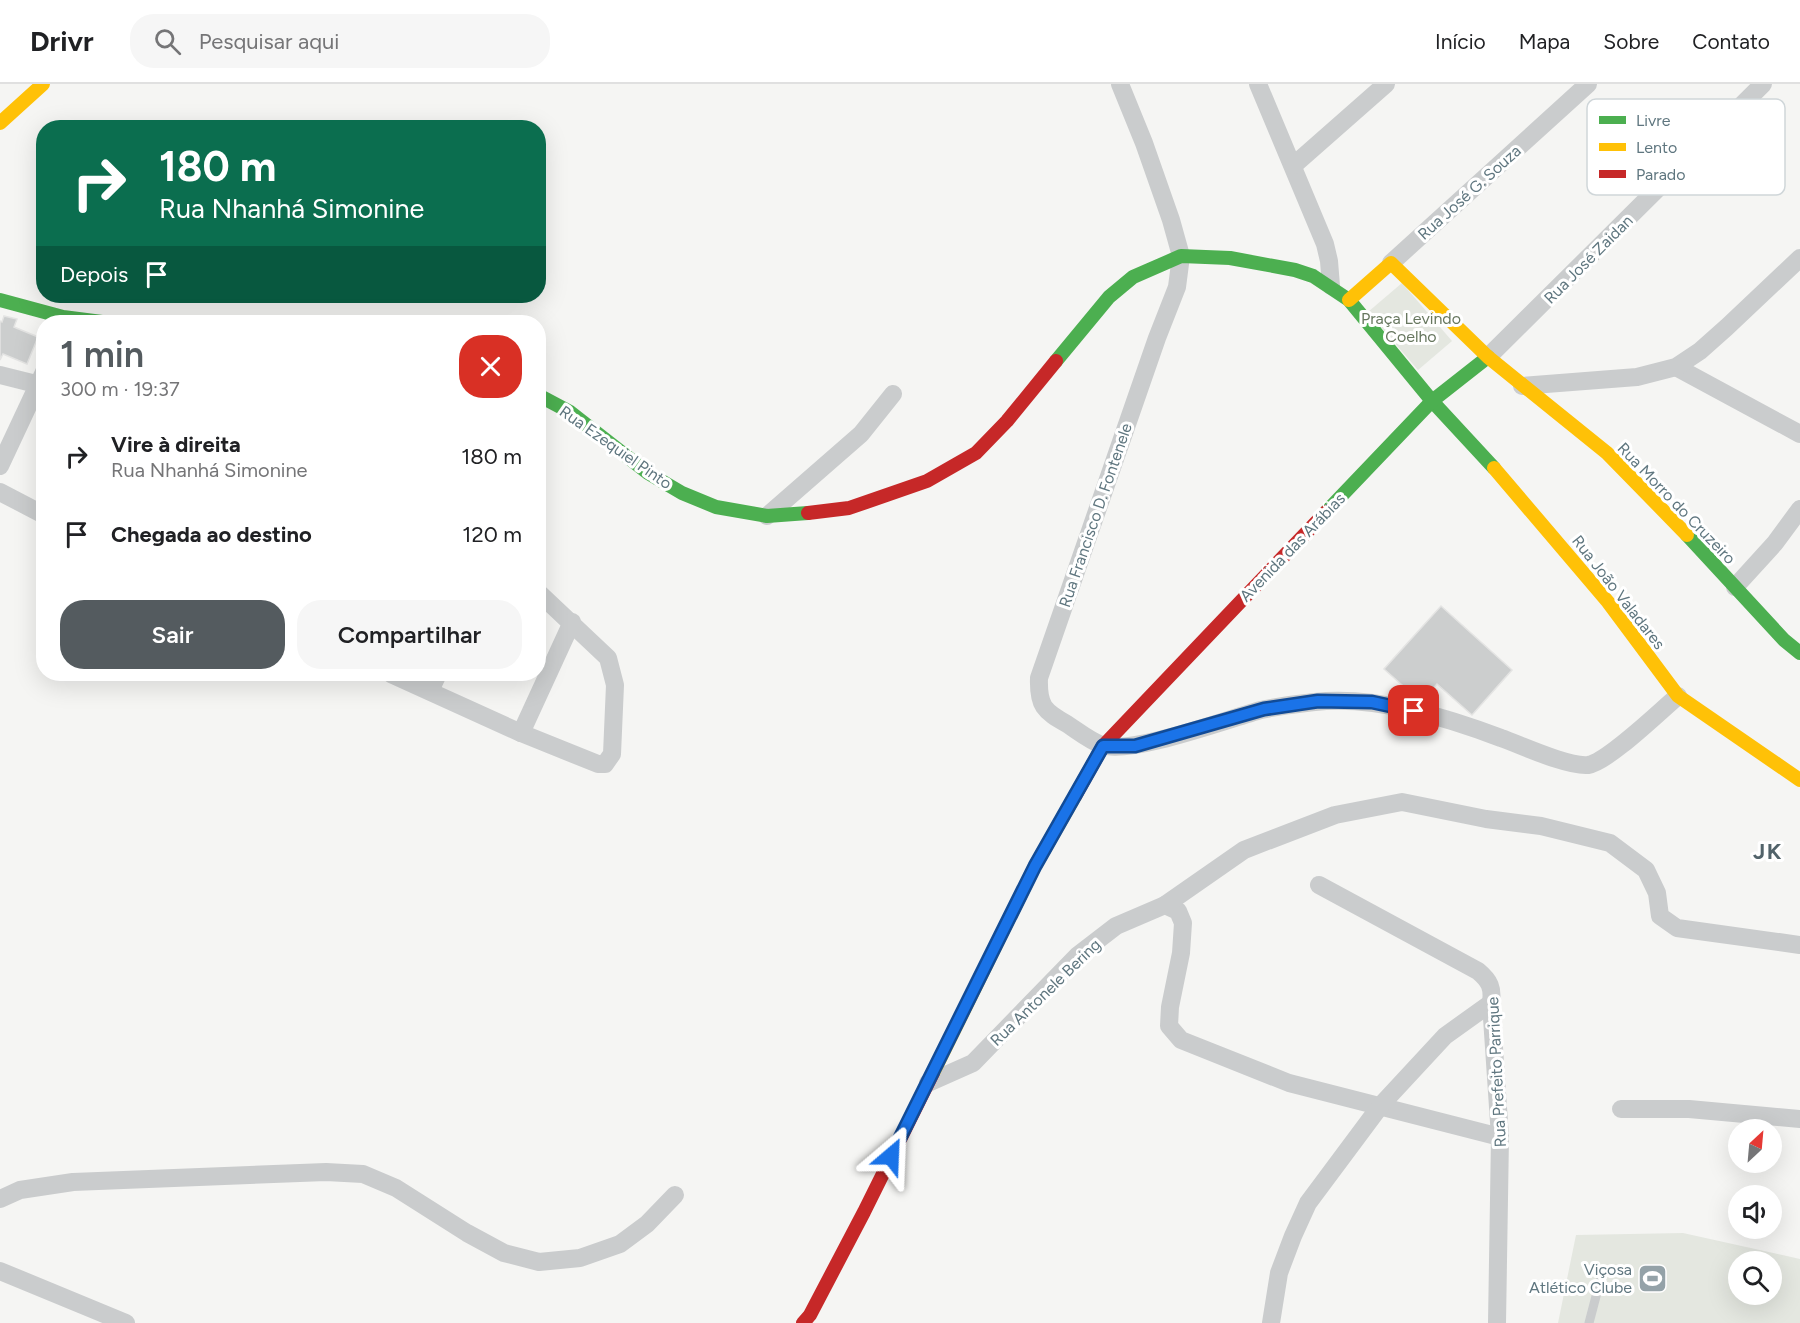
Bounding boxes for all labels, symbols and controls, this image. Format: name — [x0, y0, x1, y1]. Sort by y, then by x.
search box — [130, 14, 550, 68]
text: Drivr — [30, 24, 94, 58]
icon: search — [151, 25, 184, 58]
text: Pesquisar aqui — [199, 28, 339, 55]
text: Início — [1435, 29, 1486, 54]
text: Mapa — [1519, 29, 1570, 54]
text: Sobre — [1603, 29, 1659, 54]
text: Contato — [1692, 29, 1770, 54]
legend — [1587, 99, 1785, 195]
text: Livre — [1636, 111, 1671, 130]
text: Lento — [1636, 138, 1677, 157]
text: 180 m — [159, 141, 276, 192]
street label: Rua José G. Souza — [1414, 141, 1525, 244]
icon: right — [60, 144, 138, 222]
text: Parado — [1636, 165, 1686, 184]
text: Rua Nhanhá Simonine — [159, 192, 424, 225]
street label: Rua José Zaidan — [1540, 211, 1637, 308]
icon: arrive — [140, 258, 173, 291]
text: Depois — [60, 261, 128, 288]
park label: Praça Levindo Coelho — [1361, 309, 1461, 346]
text: 1 min — [60, 333, 144, 376]
button: close — [459, 335, 522, 398]
text: 300 m · 19:37 — [60, 377, 180, 401]
street label: Rua Ezequiel Pinto — [556, 402, 675, 493]
street label: Rua Francisco D. Fontenele — [1055, 420, 1136, 610]
text: Vire à direita — [111, 431, 241, 458]
street label: Rua Morro do Cruzeiro — [1614, 439, 1740, 568]
icon: right — [60, 440, 93, 473]
text: 180 m — [461, 443, 522, 470]
text: Rua Nhanhá Simonine — [111, 458, 308, 482]
street label: Avenida das Arábias — [1236, 489, 1349, 606]
icon: arrive — [60, 518, 93, 551]
text: Chegada ao destino — [111, 521, 312, 548]
text: 120 m — [462, 521, 522, 548]
street label: Rua João Valadares — [1568, 532, 1669, 653]
button: Sair — [60, 600, 285, 669]
button: Compartilhar — [297, 600, 522, 669]
pin — [1388, 685, 1439, 736]
icon: arrive — [1397, 694, 1430, 727]
district label: JK — [1753, 838, 1783, 865]
street label: Rua Antonele Bering — [986, 935, 1104, 1050]
street label: Rua Prefeito Parrique — [1483, 996, 1510, 1148]
north arrow — [1728, 1119, 1782, 1173]
map controls — [1728, 1119, 1782, 1305]
position arrow — [859, 1124, 923, 1188]
button: sound — [1728, 1185, 1782, 1239]
button: search — [1728, 1251, 1782, 1305]
place label: Viçosa Atlético Clube — [1529, 1260, 1632, 1297]
sports icon: Viçosa Atlético Clube — [1637, 1262, 1669, 1294]

